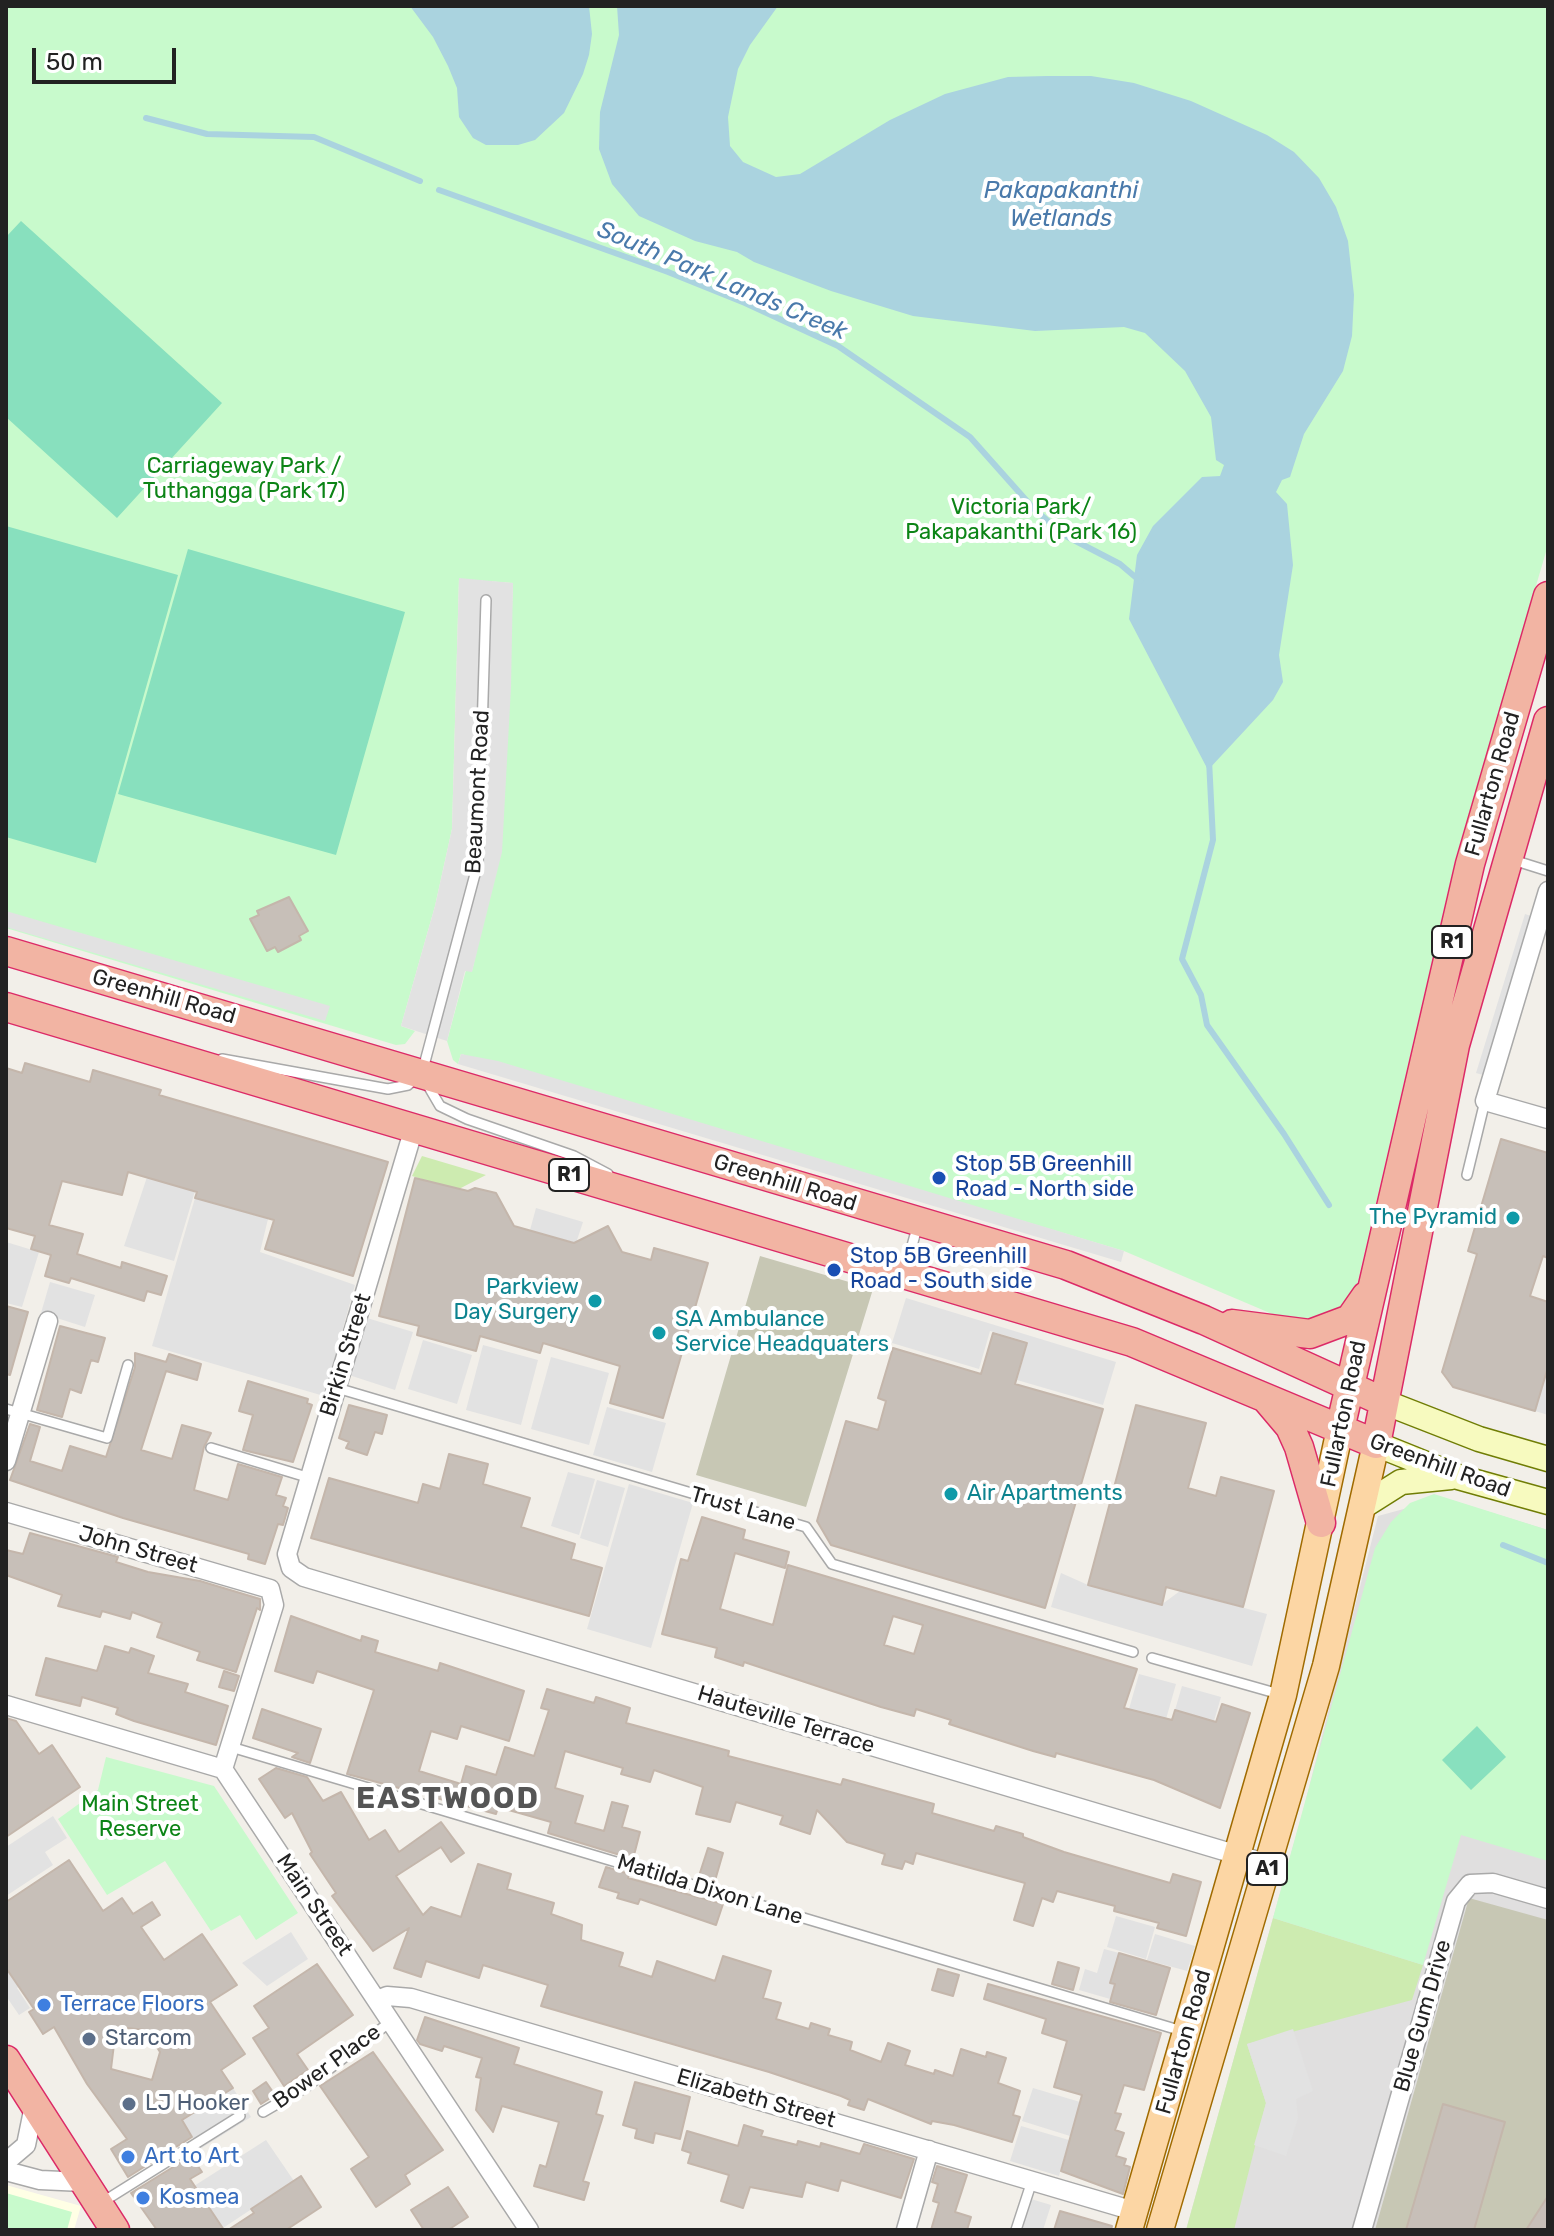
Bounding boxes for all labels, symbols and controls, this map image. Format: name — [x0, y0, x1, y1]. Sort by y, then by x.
scale bar — [36, 32, 180, 82]
text: 50 m — [46, 48, 103, 76]
water label: Pakapakanthi Wetlands — [984, 177, 1138, 233]
water label: South Park Lands Creek — [593, 215, 851, 347]
park label: Carriageway Park / Tuthangga (Park 17) — [143, 454, 345, 506]
park label: Victoria Park/ Pakapakanthi (Park 16) — [905, 495, 1137, 546]
street label: Beaumont Road — [461, 709, 495, 875]
street label: Fullarton Road — [1460, 709, 1526, 859]
road number: R1 — [1432, 926, 1472, 958]
street label: Greenhill Road — [89, 964, 239, 1030]
street label: Greenhill Road — [710, 1149, 860, 1217]
place label: Stop 5B Greenhill Road - North side — [955, 1152, 1134, 1204]
road number: R1 — [549, 1159, 589, 1191]
marker: Stop 5B Greenhill Road - North side — [930, 1169, 948, 1187]
place label: The Pyramid — [1369, 1205, 1497, 1231]
marker: The Pyramid — [1504, 1209, 1522, 1227]
place label: Stop 5B Greenhill Road - South side — [850, 1244, 1032, 1296]
marker: Stop 5B Greenhill Road - South side — [825, 1261, 843, 1279]
place label: Parkview Day Surgery — [453, 1275, 579, 1326]
street label: Birkin Street — [315, 1290, 377, 1420]
marker: Parkview Day Surgery — [586, 1292, 604, 1310]
place label: SA Ambulance Service Headquaters — [675, 1307, 889, 1358]
marker: SA Ambulance Service Headquaters — [650, 1324, 668, 1342]
street label: Fullarton Road — [1316, 1338, 1372, 1490]
street label: Greenhill Road — [1366, 1428, 1514, 1504]
street label: Trust Lane — [687, 1481, 799, 1537]
place label: Air Apartments — [967, 1481, 1123, 1507]
marker: Air Apartments — [942, 1485, 960, 1503]
street label: John Street — [76, 1520, 200, 1580]
street label: Hauteville Terrace — [694, 1681, 878, 1759]
district label: EASTWOOD — [356, 1781, 540, 1817]
park label: Main Street Reserve — [81, 1792, 199, 1844]
street label: Main Street — [270, 1849, 358, 1961]
street label: Matilda Dixon Lane — [614, 1849, 806, 1931]
road number: A1 — [1247, 1853, 1287, 1885]
street label: Blue Gum Drive — [1389, 1937, 1457, 2095]
street label: Fullarton Road — [1151, 1967, 1217, 2117]
place label: Terrace Floors — [60, 1992, 205, 2018]
marker: Terrace Floors — [35, 1996, 53, 2014]
street label: Bower Place — [268, 2019, 386, 2115]
place label: Starcom — [105, 2026, 192, 2052]
marker: Starcom — [80, 2030, 98, 2048]
street label: Elizabeth Street — [674, 2064, 838, 2134]
place label: LJ Hooker — [145, 2091, 249, 2117]
marker: LJ Hooker — [120, 2095, 138, 2113]
place label: Art to Art — [144, 2144, 239, 2170]
marker: Art to Art — [119, 2148, 137, 2166]
place label: Kosmea — [159, 2185, 239, 2211]
marker: Kosmea — [134, 2189, 152, 2207]

